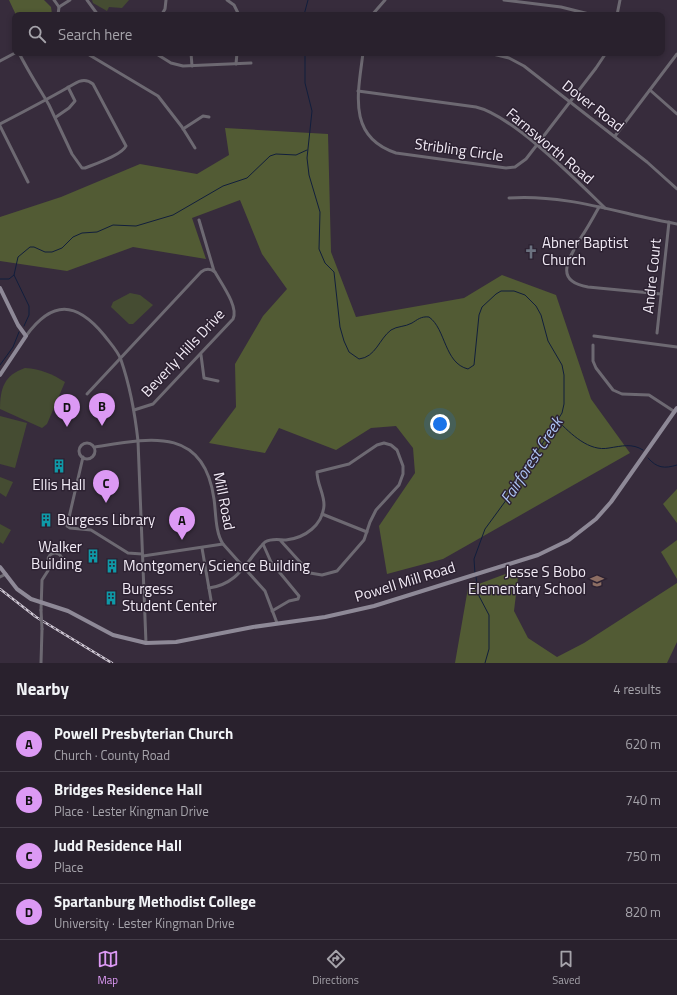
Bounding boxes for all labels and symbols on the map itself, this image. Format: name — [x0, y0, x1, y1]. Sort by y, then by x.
street label: Dover Road — [557, 74, 629, 137]
street label: Farnsworth Road — [501, 102, 599, 189]
street label: Stribling Circle — [413, 132, 505, 167]
place label: Abner Baptist Church — [542, 231, 629, 271]
street label: Andre Court — [636, 237, 667, 315]
church icon: Abner Baptist Church — [523, 244, 539, 260]
street label: Beverly Hills Drive — [135, 303, 230, 402]
pin: B — [89, 393, 115, 426]
pin: D — [54, 394, 80, 427]
water label: Fairforest Creek — [494, 410, 569, 508]
your location — [430, 414, 450, 434]
building icon: Ellis Hall — [51, 458, 67, 474]
pin: C — [93, 470, 119, 503]
street label: Mill Road — [208, 470, 241, 532]
place label: Ellis Hall — [32, 473, 86, 496]
pin: A — [169, 507, 195, 540]
place label: Burgess Library — [57, 508, 155, 531]
building icon: Burgess Library — [38, 512, 54, 528]
place label: Walker Building — [31, 535, 82, 575]
building icon: Walker Building — [85, 548, 101, 564]
place label: Montgomery Science Building — [123, 554, 310, 577]
street label: Powell Mill Road — [352, 555, 458, 608]
building icon: Montgomery Science Building — [104, 558, 120, 574]
place label: Jesse S Bobo Elementary School — [468, 560, 586, 600]
school or university icon: Jesse S Bobo Elementary School — [589, 573, 605, 589]
place label: Burgess Student Center — [122, 577, 217, 617]
building icon: Burgess Student Center — [103, 590, 119, 606]

